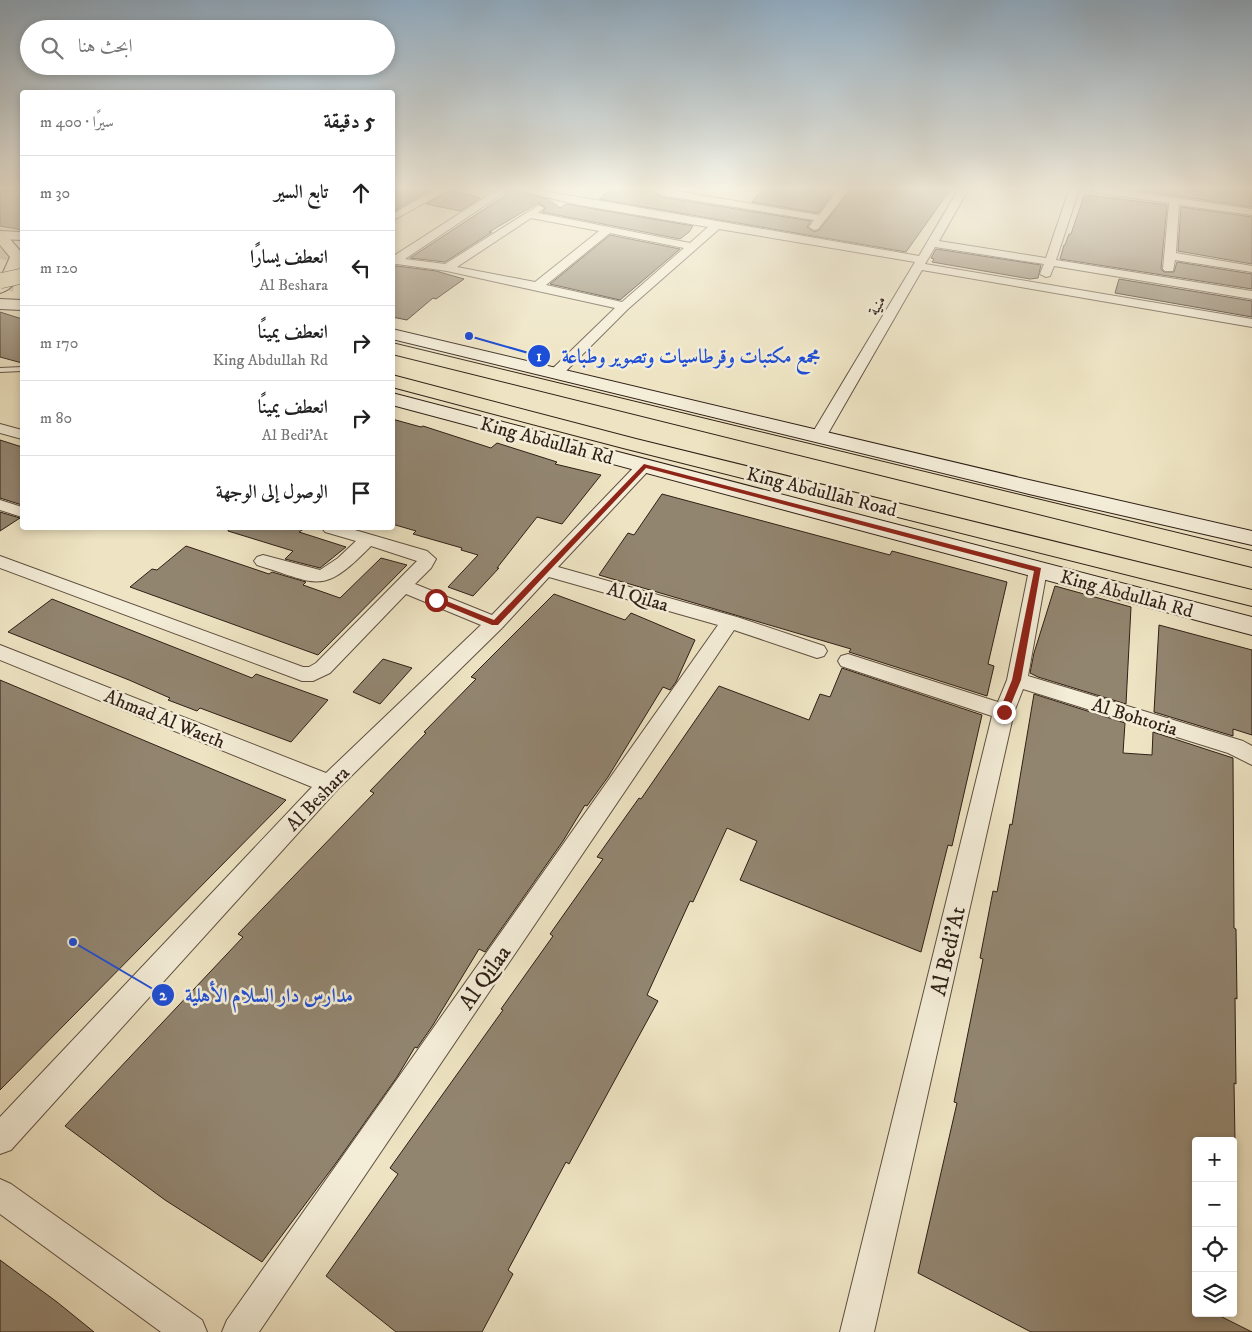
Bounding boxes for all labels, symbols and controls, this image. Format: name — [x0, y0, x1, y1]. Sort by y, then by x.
search box — [20, 20, 395, 75]
icon: search — [38, 34, 66, 62]
text: ابحث هنا — [78, 35, 133, 58]
text: 5 دقيقة — [323, 109, 375, 135]
text: سيرًا · 400 m — [40, 112, 114, 132]
icon: ahead — [347, 179, 375, 207]
text: تابع السير — [274, 181, 328, 204]
text: 30 m — [40, 183, 70, 203]
text: انعطف يسارًا — [250, 246, 328, 269]
icon: left — [347, 254, 375, 282]
text: 120 m — [40, 258, 78, 278]
text: Al Beshara — [260, 275, 328, 295]
street label: منية — [863, 292, 891, 319]
text: انعطف يمينًا — [258, 321, 328, 344]
icon: right — [347, 329, 375, 357]
text: 170 m — [40, 333, 78, 353]
callout: مجمع مكتبات وقرطاسيات وتصوير وطباعة — [527, 338, 830, 373]
text: مجمع مكتبات وقرطاسيات وتصوير وطباعة — [562, 345, 820, 375]
text: 1 — [536, 347, 542, 366]
text: King Abdullah Rd — [213, 350, 328, 370]
text: انعطف يمينًا — [258, 396, 328, 419]
icon: right — [347, 404, 375, 432]
text: 80 m — [40, 408, 72, 428]
street label: King Abdullah Rd — [478, 413, 616, 470]
text: Al Bedi'At — [262, 425, 328, 445]
street label: King Abdullah Road — [744, 463, 900, 522]
icon: arrive — [347, 479, 375, 507]
text: الوصول إلى الوجهة — [216, 481, 328, 504]
street label: King Abdullah Rd — [1058, 566, 1196, 623]
street label: Al Qilaa — [604, 578, 671, 617]
route start — [425, 589, 448, 612]
street label: Ahmad Al Waeth — [101, 685, 228, 754]
street label: Al Bohtoria — [1089, 694, 1180, 741]
route end — [993, 701, 1016, 724]
street label: Al Beshara — [282, 762, 355, 836]
street label: Al Bedi'At — [925, 904, 972, 999]
street label: Al Qilaa — [453, 940, 517, 1015]
callout: مدارس دار السلام الأهلية — [150, 978, 364, 1013]
text: مدارس دار السلام الأهلية — [185, 980, 353, 1013]
text: 2 — [159, 986, 167, 1005]
map controls — [1192, 1137, 1237, 1317]
button: + — [1192, 1137, 1237, 1182]
button: − — [1192, 1182, 1237, 1227]
button: locate — [1192, 1227, 1237, 1272]
button: layers — [1192, 1272, 1237, 1317]

